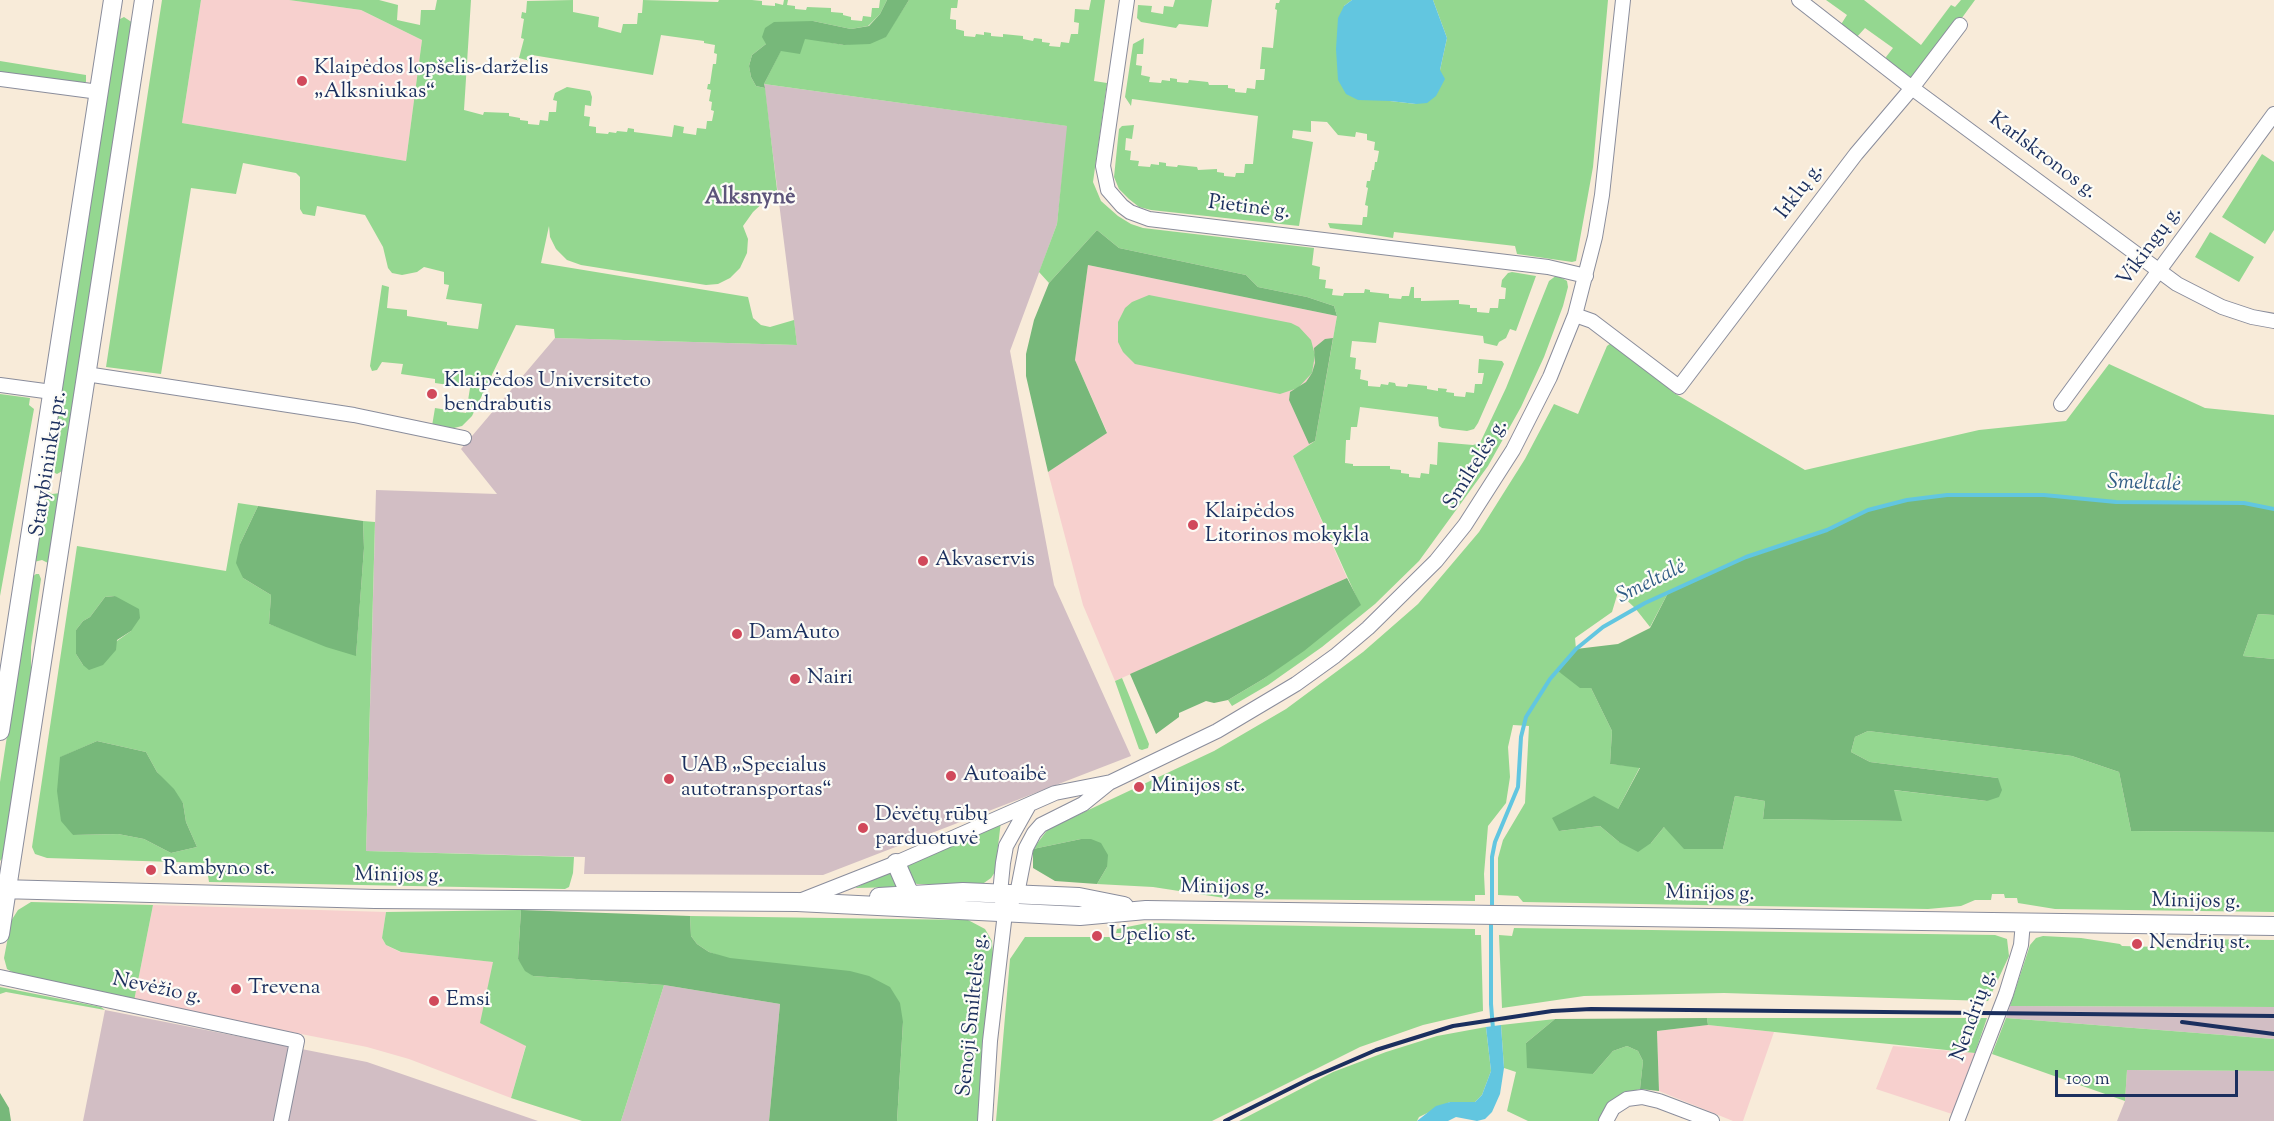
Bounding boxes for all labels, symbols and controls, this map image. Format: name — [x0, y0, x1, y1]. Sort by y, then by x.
place label: Klaipėdos lopšelis-darželis „Alksniukas“ — [314, 56, 548, 106]
marker: Klaipėdos lopšelis-darželis „Alksniukas“ — [295, 74, 309, 88]
street label: Karlskronos g. — [1983, 108, 2101, 206]
street label: Irklų g. — [1772, 159, 1830, 225]
district label: Alksnynė — [704, 186, 796, 212]
street label: Pietinė g. — [1207, 191, 1291, 227]
street label: Vikingų g. — [2113, 202, 2189, 292]
place label: Klaipėdos Universiteto bendrabutis — [444, 369, 651, 419]
marker: Klaipėdos Universiteto bendrabutis — [425, 387, 439, 401]
street label: Statybininkų pr. — [26, 389, 74, 539]
street label: Smiltelės g. — [1439, 415, 1515, 515]
water label: Smeltalė — [2107, 471, 2181, 499]
place label: Klaipėdos Litorinos mokykla — [1205, 500, 1369, 550]
marker: Klaipėdos Litorinos mokykla — [1186, 518, 1200, 532]
place label: Akvaservis — [935, 548, 1035, 574]
marker: Akvaservis — [916, 554, 930, 568]
water label: Smeltalė — [1613, 555, 1691, 611]
place label: DamAuto — [749, 621, 840, 647]
marker: DamAuto — [730, 627, 744, 641]
place label: Nairi — [807, 666, 853, 692]
marker: Nairi — [788, 672, 802, 686]
place label: UAB „Specialus autotransportas“ — [681, 754, 832, 804]
place label: Autoaibė — [963, 763, 1047, 789]
marker: Autoaibė — [944, 769, 958, 783]
marker: UAB „Specialus autotransportas“ — [662, 772, 676, 786]
place label: Minijos st. — [1151, 774, 1245, 800]
marker: Minijos st. — [1132, 780, 1146, 794]
place label: Dėvėtų rūbų parduotuvė — [875, 803, 988, 853]
marker: Dėvėtų rūbų parduotuvė — [856, 821, 870, 835]
place label: Rambyno st. — [163, 857, 275, 883]
marker: Rambyno st. — [144, 863, 158, 877]
street label: Minijos g. — [354, 864, 444, 890]
street label: Minijos g. — [1180, 876, 1270, 902]
street label: Minijos g. — [1665, 882, 1755, 908]
street label: Minijos g. — [2151, 890, 2241, 916]
place label: Upelio st. — [1109, 923, 1196, 949]
marker: Upelio st. — [1090, 929, 1104, 943]
place label: Nendrių st. — [2149, 931, 2250, 957]
street label: Senoji Smiltelės g. — [953, 932, 995, 1098]
marker: Nendrių st. — [2130, 937, 2144, 951]
street label: Nendrių g. — [1947, 967, 2003, 1065]
street label: Nevėžio g. — [110, 968, 204, 1012]
place label: Trevena — [248, 976, 321, 1002]
marker: Trevena — [229, 982, 243, 996]
place label: Emsi — [446, 988, 490, 1014]
marker: Emsi — [427, 994, 441, 1008]
scale bar — [2058, 1058, 2241, 1096]
text: 100 m — [2066, 1067, 2110, 1093]

